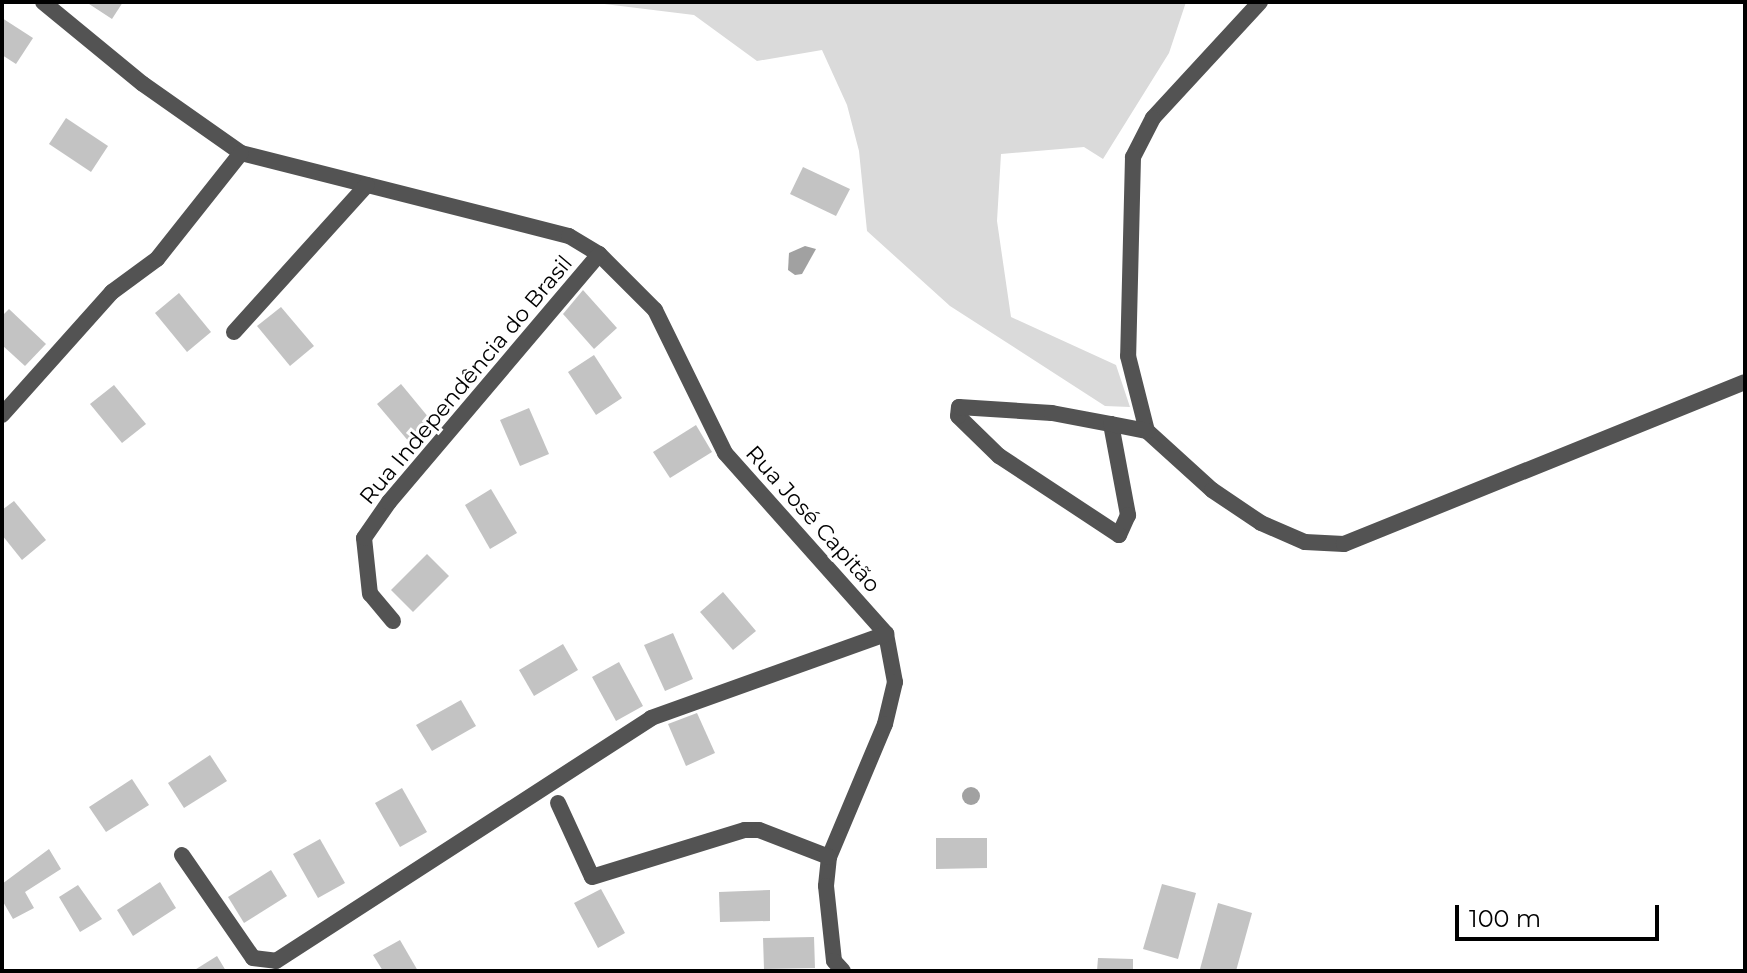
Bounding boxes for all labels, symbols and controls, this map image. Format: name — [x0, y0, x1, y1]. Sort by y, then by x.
street label: Rua Independência do Brasil — [354, 250, 578, 510]
street label: Rua José Capitão — [740, 440, 886, 598]
scale bar — [1459, 889, 1663, 939]
text: 100 m — [1469, 904, 1541, 933]

